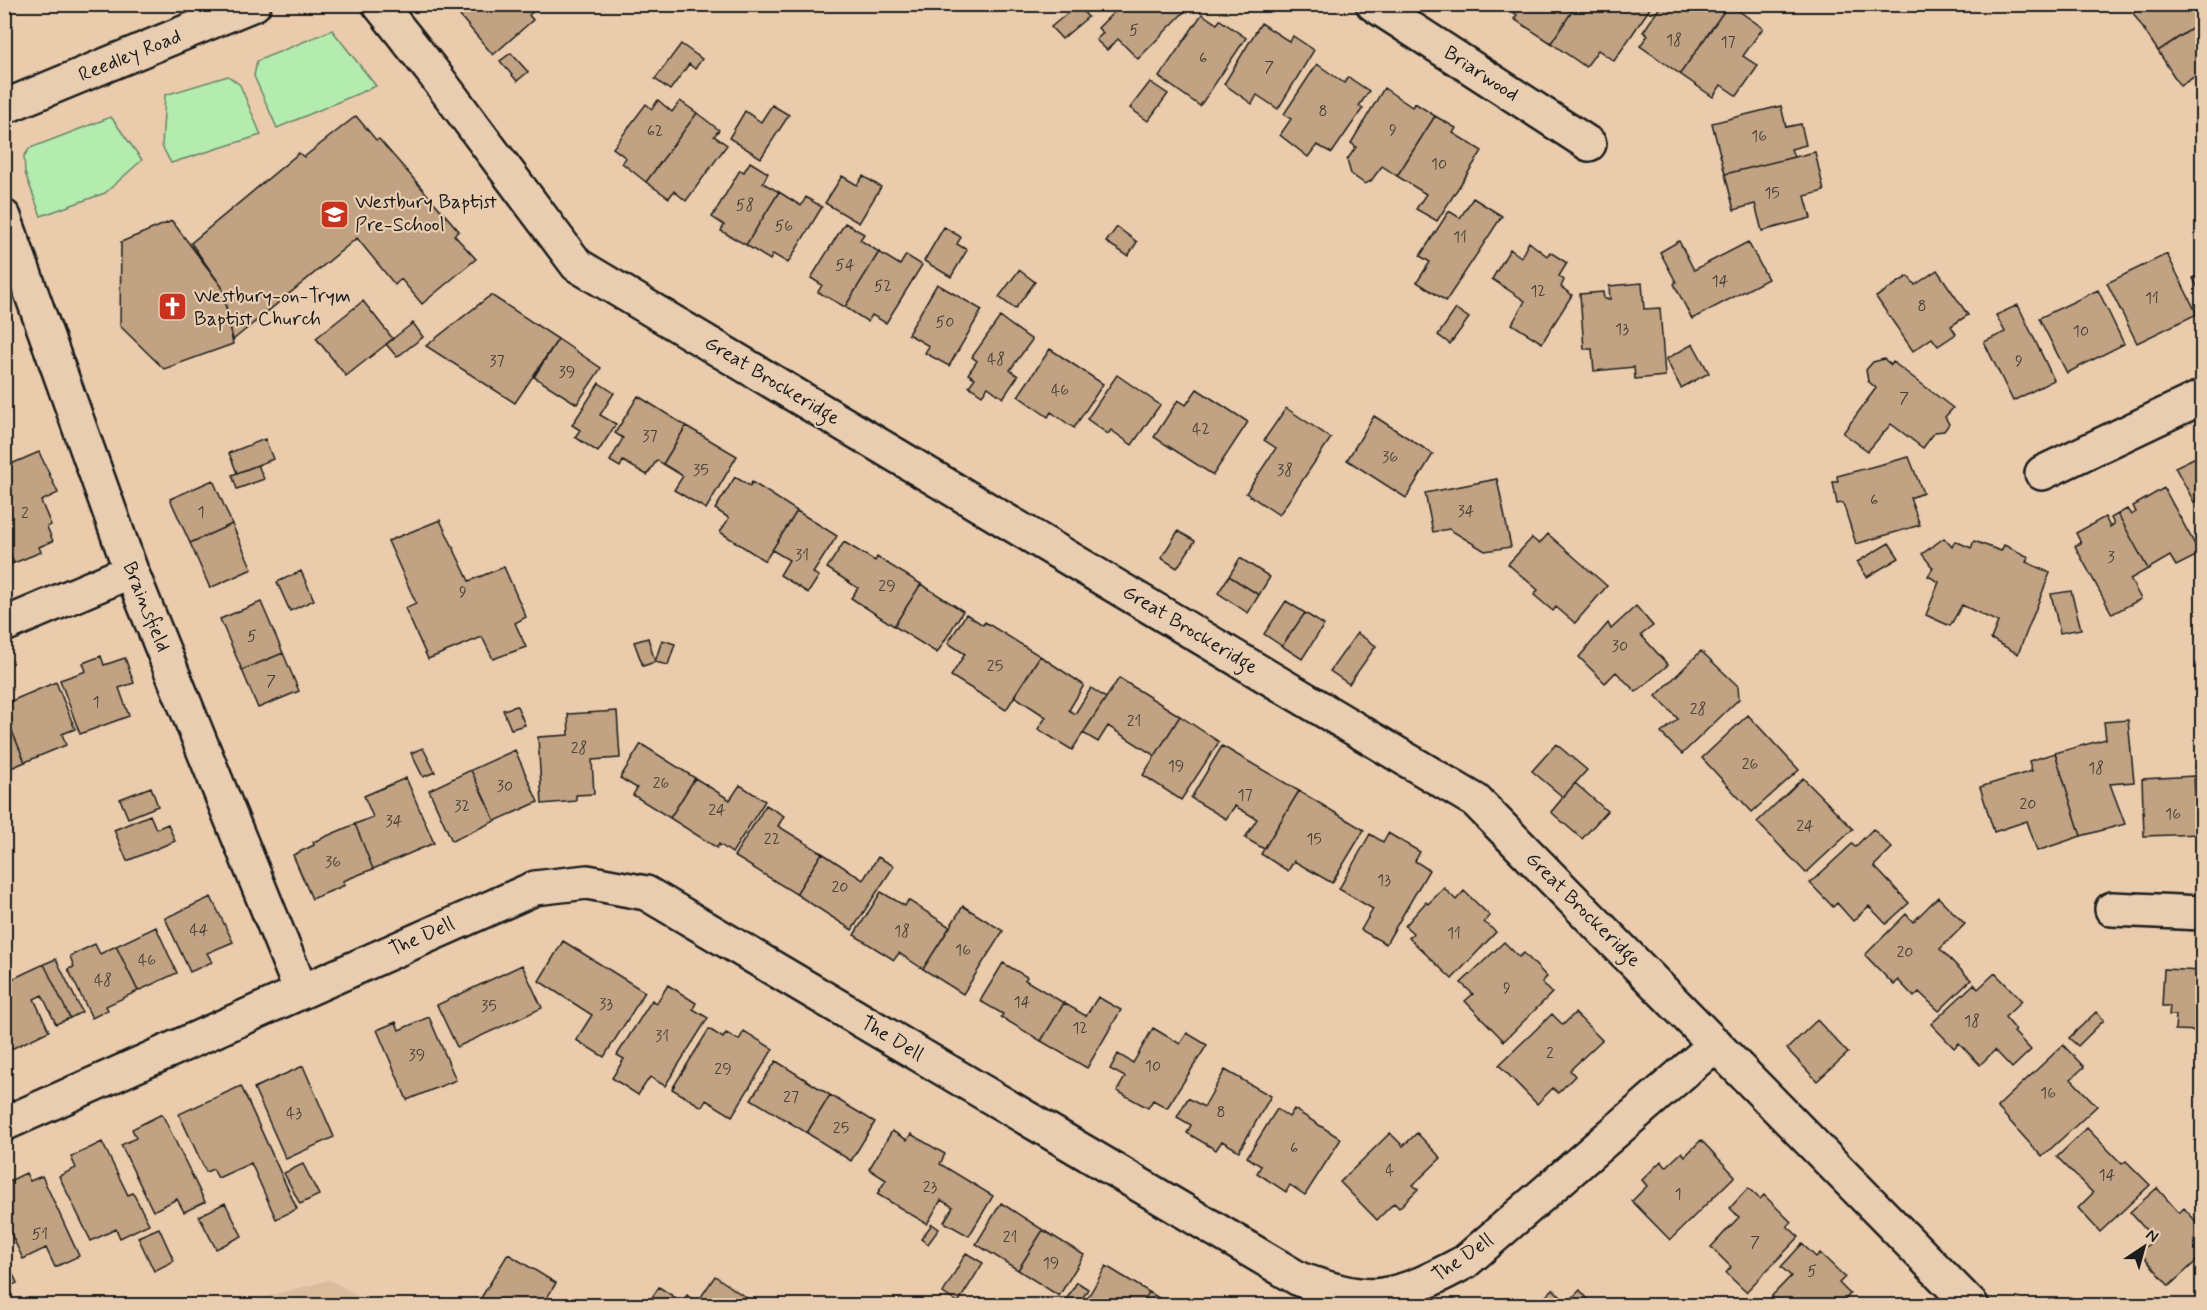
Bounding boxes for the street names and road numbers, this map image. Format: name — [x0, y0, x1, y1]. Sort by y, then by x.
street label: Reedley Road — [75, 23, 185, 89]
street label: Briarwood — [1438, 40, 1524, 108]
street label: Great Brockeridge — [698, 330, 845, 434]
street label: Brainsfield — [116, 558, 176, 656]
street label: Great Brockeridge — [1116, 579, 1263, 683]
street label: Great Brockeridge — [1518, 846, 1647, 975]
street label: The Dell — [385, 911, 459, 963]
street label: The Dell — [855, 1010, 929, 1068]
street label: The Dell — [1427, 1227, 1499, 1289]

